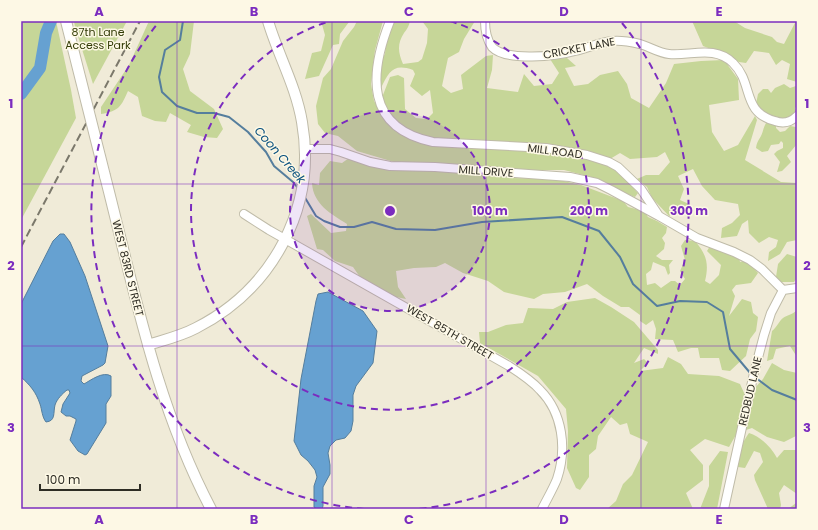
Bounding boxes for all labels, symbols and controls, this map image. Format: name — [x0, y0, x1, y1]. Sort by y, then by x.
text: A — [94, 2, 104, 21]
text: B — [250, 2, 259, 21]
text: C — [404, 2, 414, 21]
text: D — [559, 2, 569, 21]
text: E — [715, 2, 723, 21]
park label: 87th Lane Access Park — [65, 24, 131, 53]
street label: CRICKET LANE — [542, 33, 616, 63]
text: 1 — [9, 94, 13, 113]
text: 1 — [805, 94, 809, 113]
water label: Coon Creek — [251, 122, 311, 188]
street label: MILL ROAD — [527, 140, 584, 162]
street label: MILL DRIVE — [458, 161, 514, 181]
text: 100 m — [472, 202, 508, 219]
text: 200 m — [570, 202, 608, 219]
text: 300 m — [670, 202, 708, 219]
centre of rings — [383, 204, 397, 218]
street label: WEST 83RD STREET — [108, 218, 148, 318]
text: 2 — [7, 256, 15, 275]
text: 2 — [803, 256, 811, 275]
street label: WEST 85TH STREET — [403, 300, 497, 364]
street label: REDBUD LANE — [734, 355, 766, 427]
text: 3 — [7, 418, 15, 437]
text: 3 — [803, 418, 811, 437]
scale bar — [40, 466, 140, 492]
text: 100 m — [46, 471, 80, 488]
text: A — [94, 510, 104, 529]
text: B — [250, 510, 259, 529]
text: C — [404, 510, 414, 529]
text: D — [559, 510, 569, 529]
text: E — [715, 510, 723, 529]

